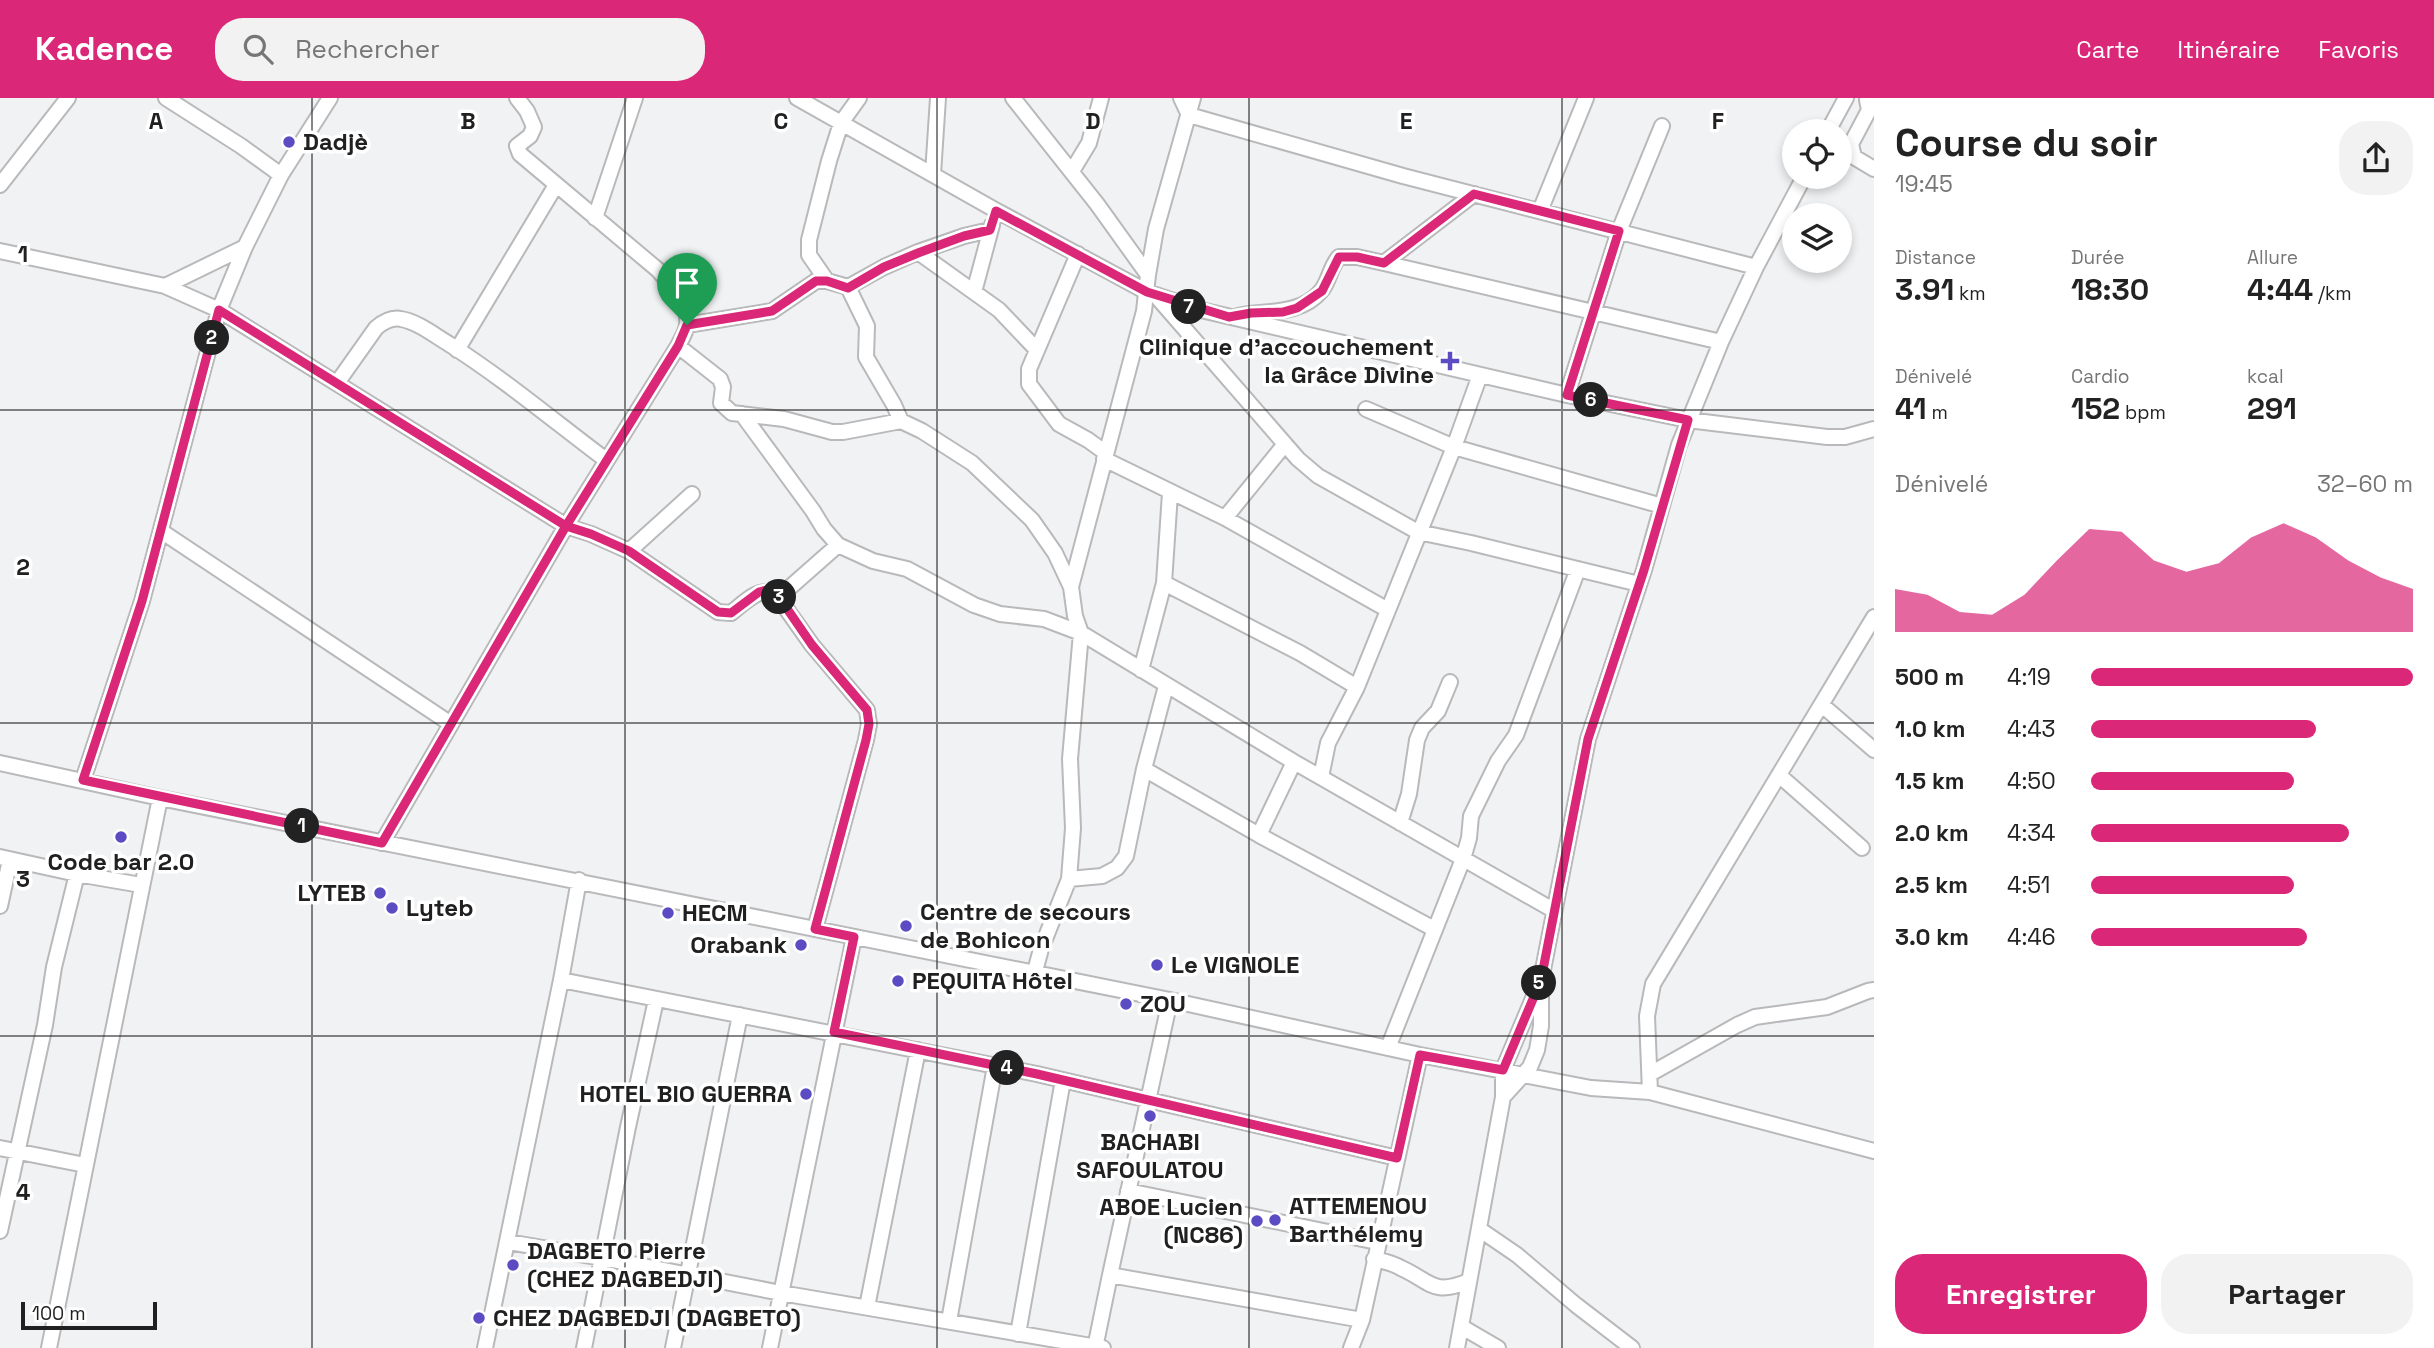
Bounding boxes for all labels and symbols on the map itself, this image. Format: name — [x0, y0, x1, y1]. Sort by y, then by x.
text: A — [149, 106, 164, 136]
text: B — [460, 106, 476, 136]
text: C — [774, 106, 788, 136]
text: D — [1085, 106, 1101, 136]
text: E — [1400, 106, 1412, 136]
text: F — [1712, 106, 1724, 136]
place label: Dadjè — [303, 126, 368, 157]
marker: Dadjè — [281, 134, 297, 150]
text: 1 — [18, 239, 28, 269]
pin — [657, 253, 717, 325]
pin: 7 — [1172, 290, 1206, 325]
pin: 2 — [194, 320, 230, 356]
place label: Clinique d’accouchement la Grâce Divine — [1139, 331, 1434, 390]
marker: Clinique d’accouchement la Grâce Divine — [1440, 351, 1460, 371]
pin: 6 — [1574, 382, 1608, 418]
text: 2 — [16, 552, 30, 582]
pin: 3 — [762, 580, 796, 614]
pin: 1 — [284, 808, 320, 844]
marker: Code bar 2.0 — [113, 829, 129, 845]
place label: Code bar 2.0 — [48, 846, 194, 877]
text: 3 — [16, 864, 30, 894]
place label: LYTEB — [297, 877, 366, 908]
marker: LYTEB — [372, 885, 388, 901]
place label: Lyteb — [406, 892, 473, 923]
place label: Centre de secours de Bohicon — [920, 896, 1131, 955]
place label: HECM — [682, 897, 748, 928]
marker: Lyteb — [384, 900, 400, 916]
marker: HECM — [660, 905, 676, 921]
marker: Centre de secours de Bohicon — [898, 918, 914, 934]
place label: Orabank — [690, 929, 787, 960]
marker: Orabank — [793, 937, 809, 953]
place label: Le VIGNOLE — [1171, 949, 1299, 980]
marker: Le VIGNOLE — [1149, 957, 1165, 973]
place label: PEQUITA Hôtel — [912, 965, 1073, 996]
pin: 5 — [1522, 966, 1556, 1001]
marker: PEQUITA Hôtel — [890, 973, 906, 989]
place label: ZOU — [1140, 988, 1186, 1019]
marker: ZOU — [1118, 996, 1134, 1012]
pin: 4 — [990, 1051, 1024, 1086]
place label: HOTEL BIO GUERRA — [579, 1078, 792, 1109]
marker: HOTEL BIO GUERRA — [798, 1086, 814, 1102]
marker: BACHABI SAFOULATOU — [1142, 1108, 1158, 1124]
place label: BACHABI SAFOULATOU — [1076, 1126, 1224, 1185]
text: 4 — [16, 1177, 31, 1207]
place label: ATTEMENOU Barthélemy — [1289, 1190, 1427, 1249]
place label: ABOE Lucien (NC86) — [1099, 1191, 1243, 1250]
marker: ATTEMENOU Barthélemy — [1267, 1212, 1283, 1228]
marker: ABOE Lucien (NC86) — [1249, 1213, 1265, 1229]
place label: DAGBETO Pierre (CHEZ DAGBEDJI) — [527, 1235, 723, 1294]
marker: DAGBETO Pierre (CHEZ DAGBEDJI) — [505, 1257, 521, 1273]
scale bar — [21, 1299, 158, 1331]
place label: CHEZ DAGBEDJI (DAGBETO) — [493, 1302, 801, 1333]
marker: CHEZ DAGBEDJI (DAGBETO) — [471, 1310, 487, 1326]

